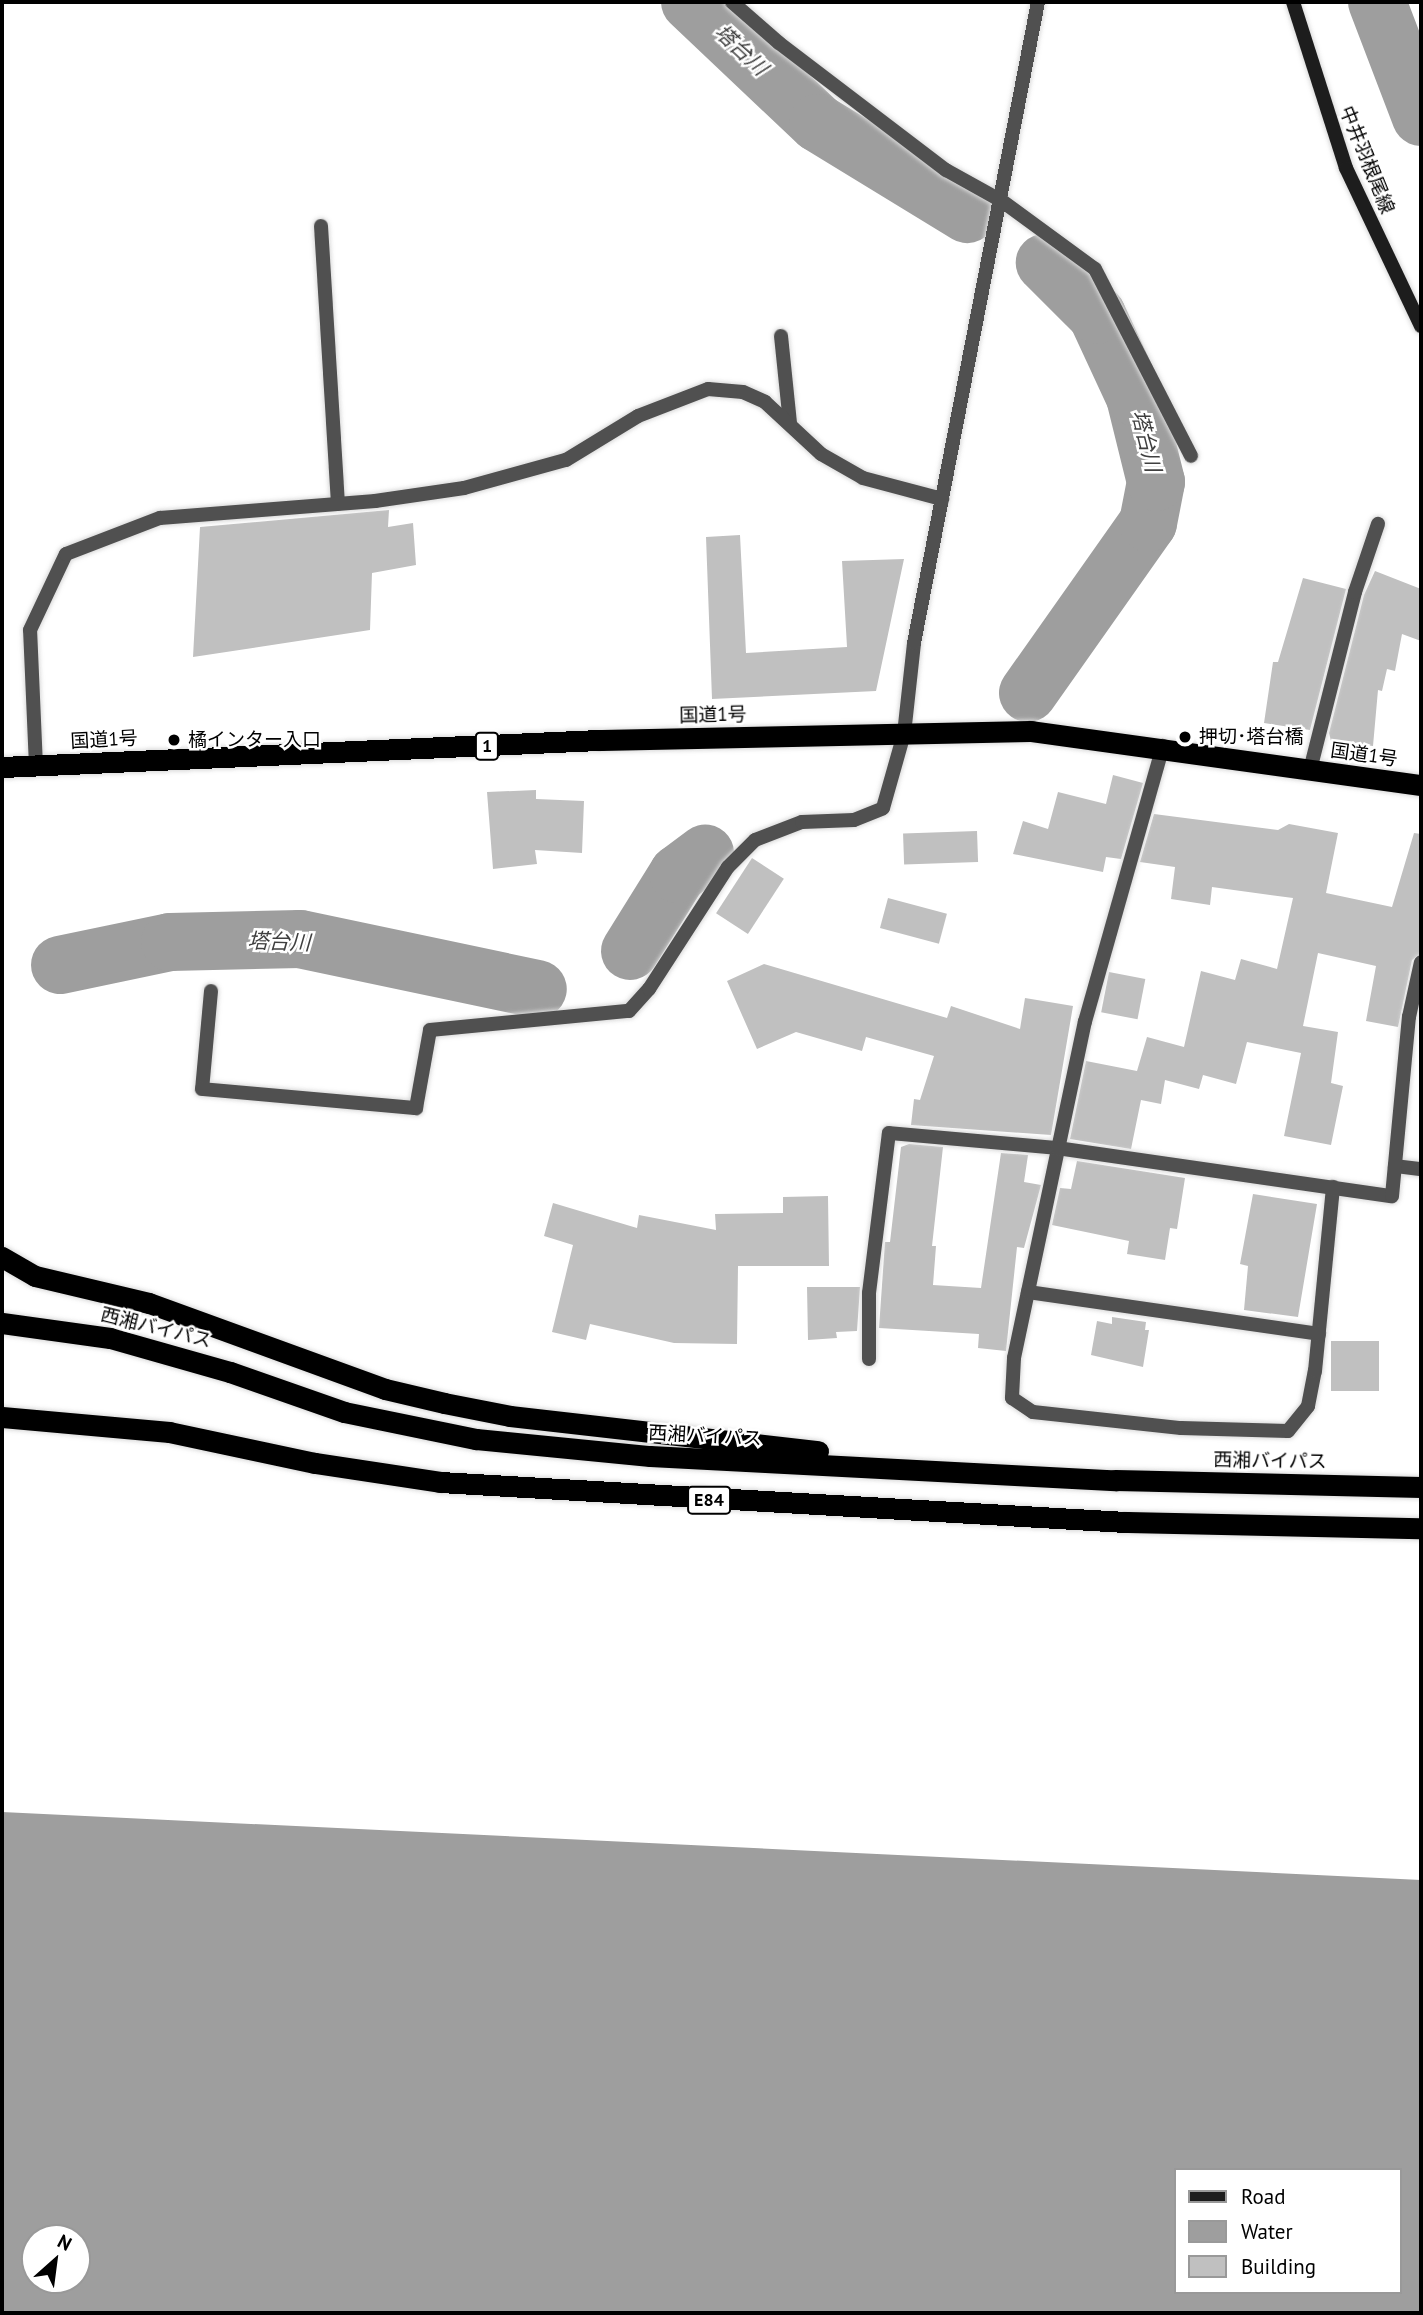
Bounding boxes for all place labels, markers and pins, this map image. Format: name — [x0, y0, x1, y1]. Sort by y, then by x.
place label: 押切･塔台橋 — [1199, 726, 1303, 748]
place label: 橘インター入口 — [188, 729, 321, 751]
marker: 押切･塔台橋 — [1177, 729, 1193, 745]
marker: 橘インター入口 — [166, 732, 182, 748]

